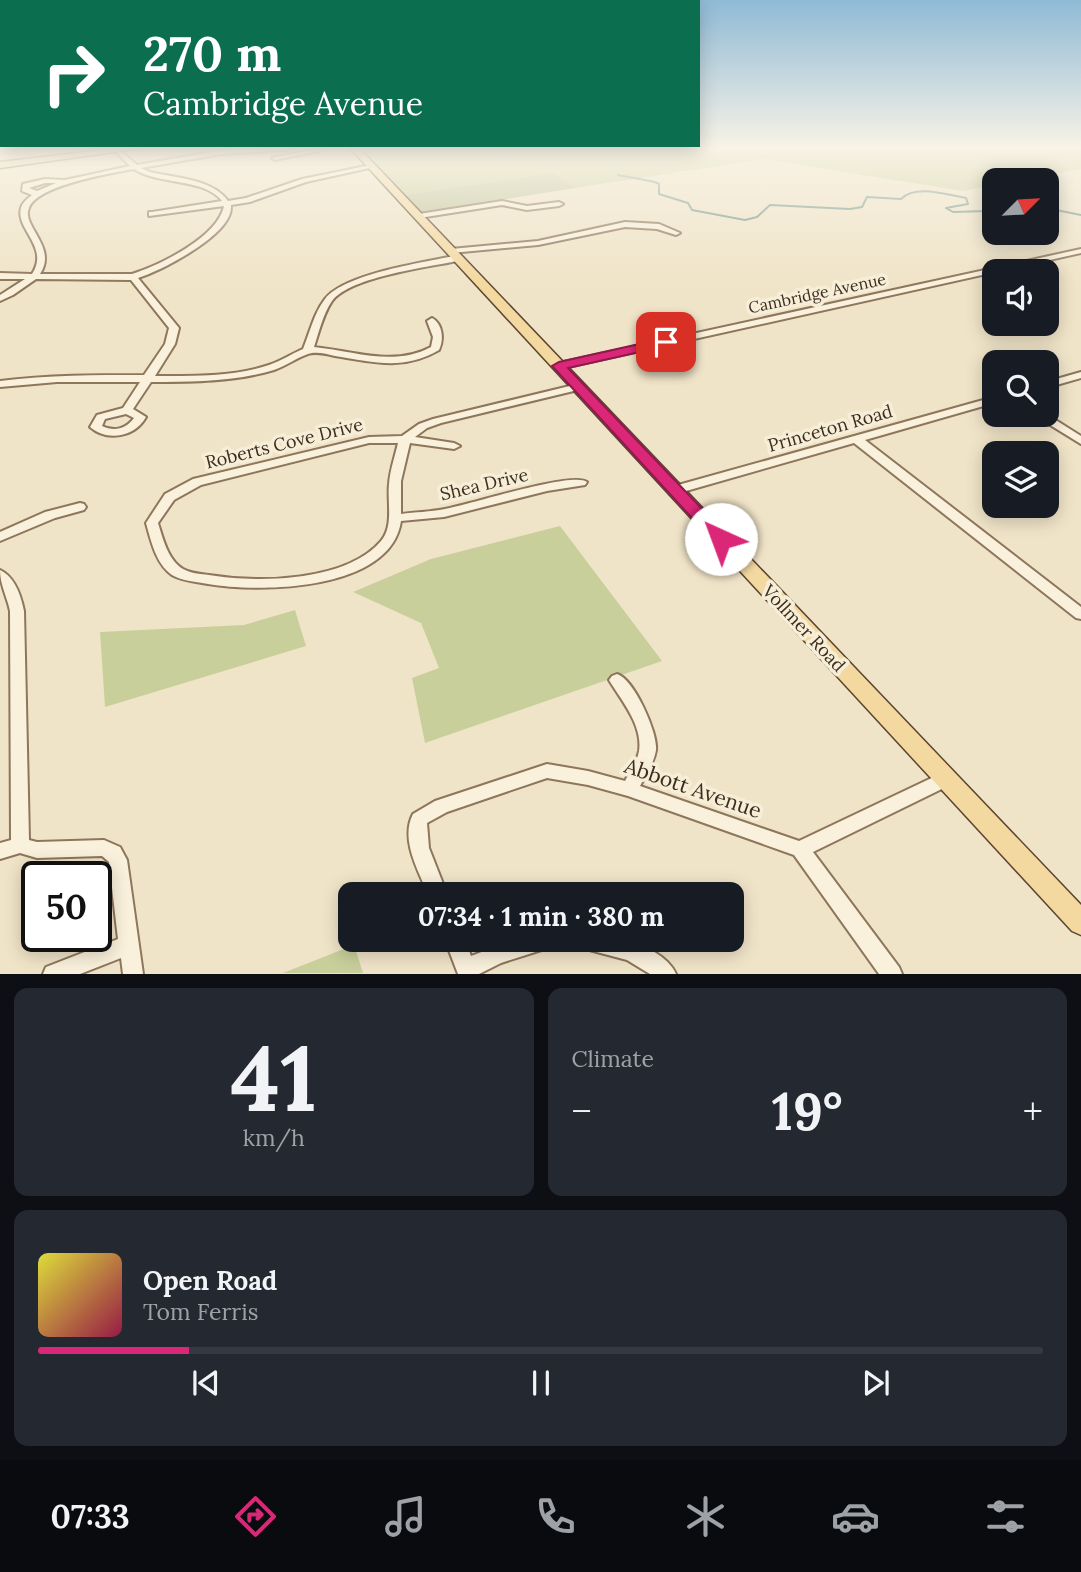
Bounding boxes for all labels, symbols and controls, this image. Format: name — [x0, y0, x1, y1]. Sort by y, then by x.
text: 270 m — [143, 22, 281, 84]
icon: right — [28, 28, 119, 119]
text: Cambridge Avenue — [143, 83, 423, 124]
north arrow — [982, 168, 1059, 245]
map controls — [982, 168, 1059, 518]
button: sound — [982, 259, 1059, 336]
street label: Cambridge Avenue — [746, 269, 888, 317]
pin — [636, 312, 696, 372]
icon: arrive — [647, 323, 685, 361]
button: search — [982, 350, 1059, 427]
street label: Princeton Road — [765, 399, 895, 457]
street label: Roberts Cove Drive — [203, 412, 365, 474]
button: layers — [982, 441, 1059, 518]
street label: Shea Drive — [438, 463, 531, 505]
position arrow — [684, 502, 758, 576]
street label: Vollmer Road — [757, 579, 851, 677]
street label: Abbott Avenue — [620, 752, 765, 824]
speed limit sign: 50 — [21, 861, 112, 952]
text: 07:34 · 1 min · 380 m — [418, 900, 664, 933]
text: 41 — [230, 1019, 317, 1136]
text: Climate — [572, 1044, 654, 1073]
text: 19° — [772, 1078, 843, 1144]
text: − — [572, 1087, 592, 1135]
text: + — [1023, 1087, 1043, 1135]
text: km/h — [243, 1123, 305, 1152]
text: Open Road — [143, 1264, 277, 1297]
text: Tom Ferris — [143, 1297, 258, 1326]
icon: previous — [187, 1364, 225, 1402]
icon: pause — [522, 1364, 560, 1402]
icon: next — [857, 1364, 895, 1402]
icon: directions — [231, 1492, 280, 1541]
icon: music — [381, 1492, 430, 1541]
icon: phone — [531, 1492, 580, 1541]
icon: climate — [681, 1492, 730, 1541]
icon: car — [831, 1492, 880, 1541]
icon: filters — [981, 1492, 1030, 1541]
text: 07:33 — [51, 1496, 130, 1537]

